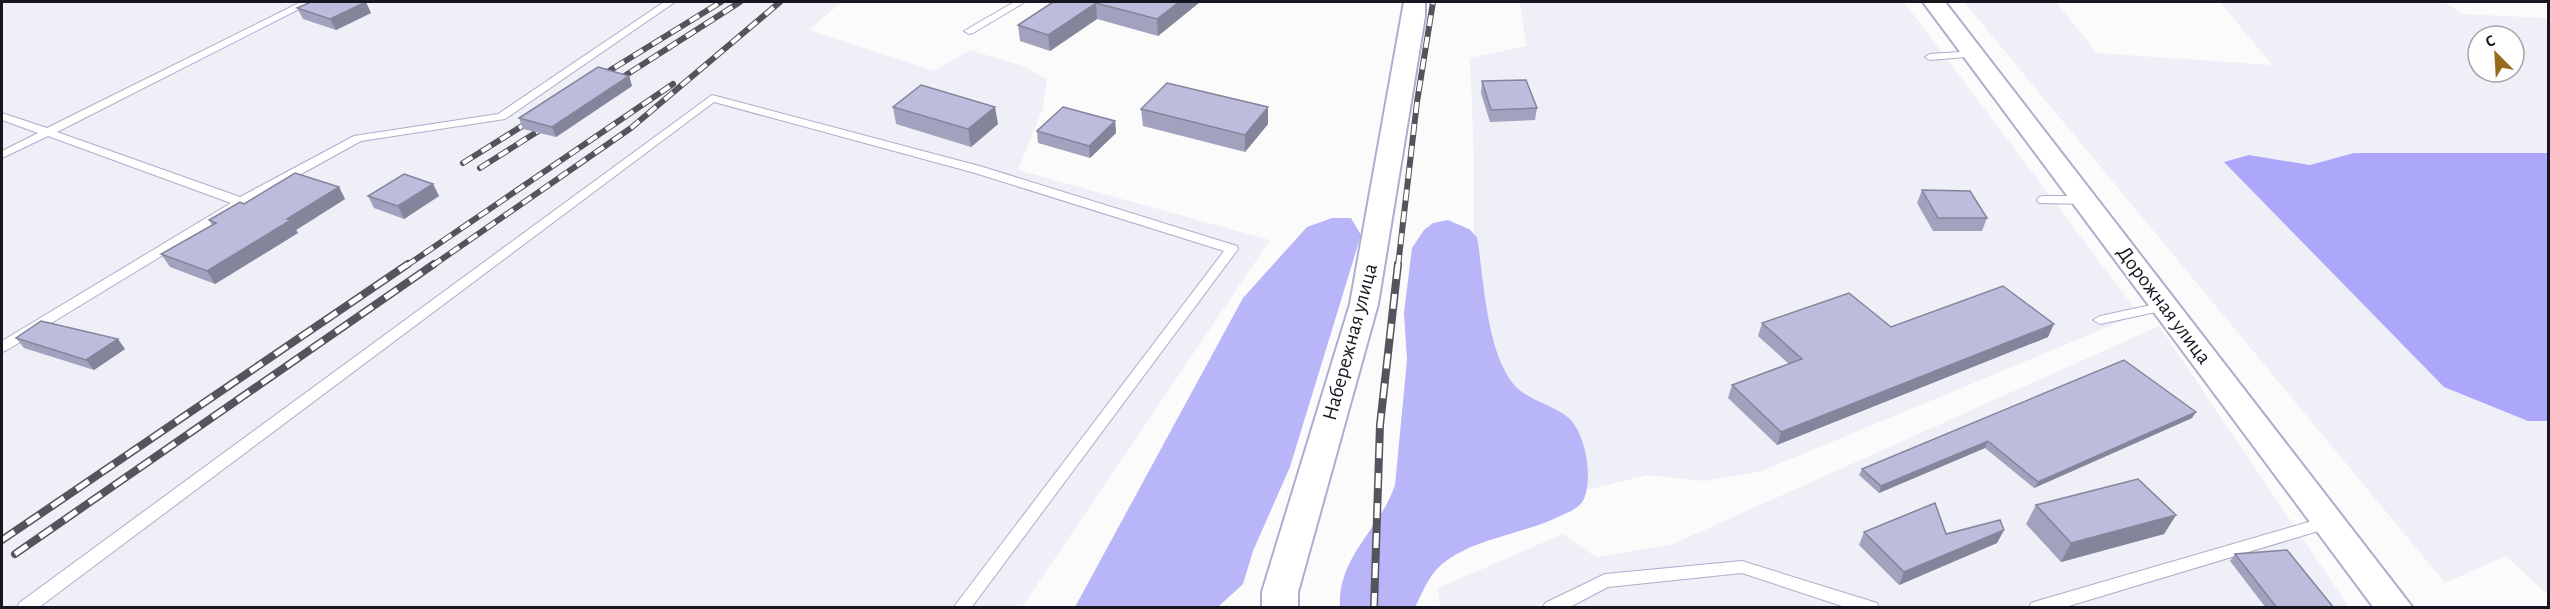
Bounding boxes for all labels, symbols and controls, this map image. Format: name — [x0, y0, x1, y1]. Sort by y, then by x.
north arrow — [2466, 24, 2526, 84]
text: С — [2483, 32, 2498, 50]
street label: Дорожная улица — [2113, 242, 2215, 368]
street label: Набережная улица — [1319, 261, 1381, 423]

